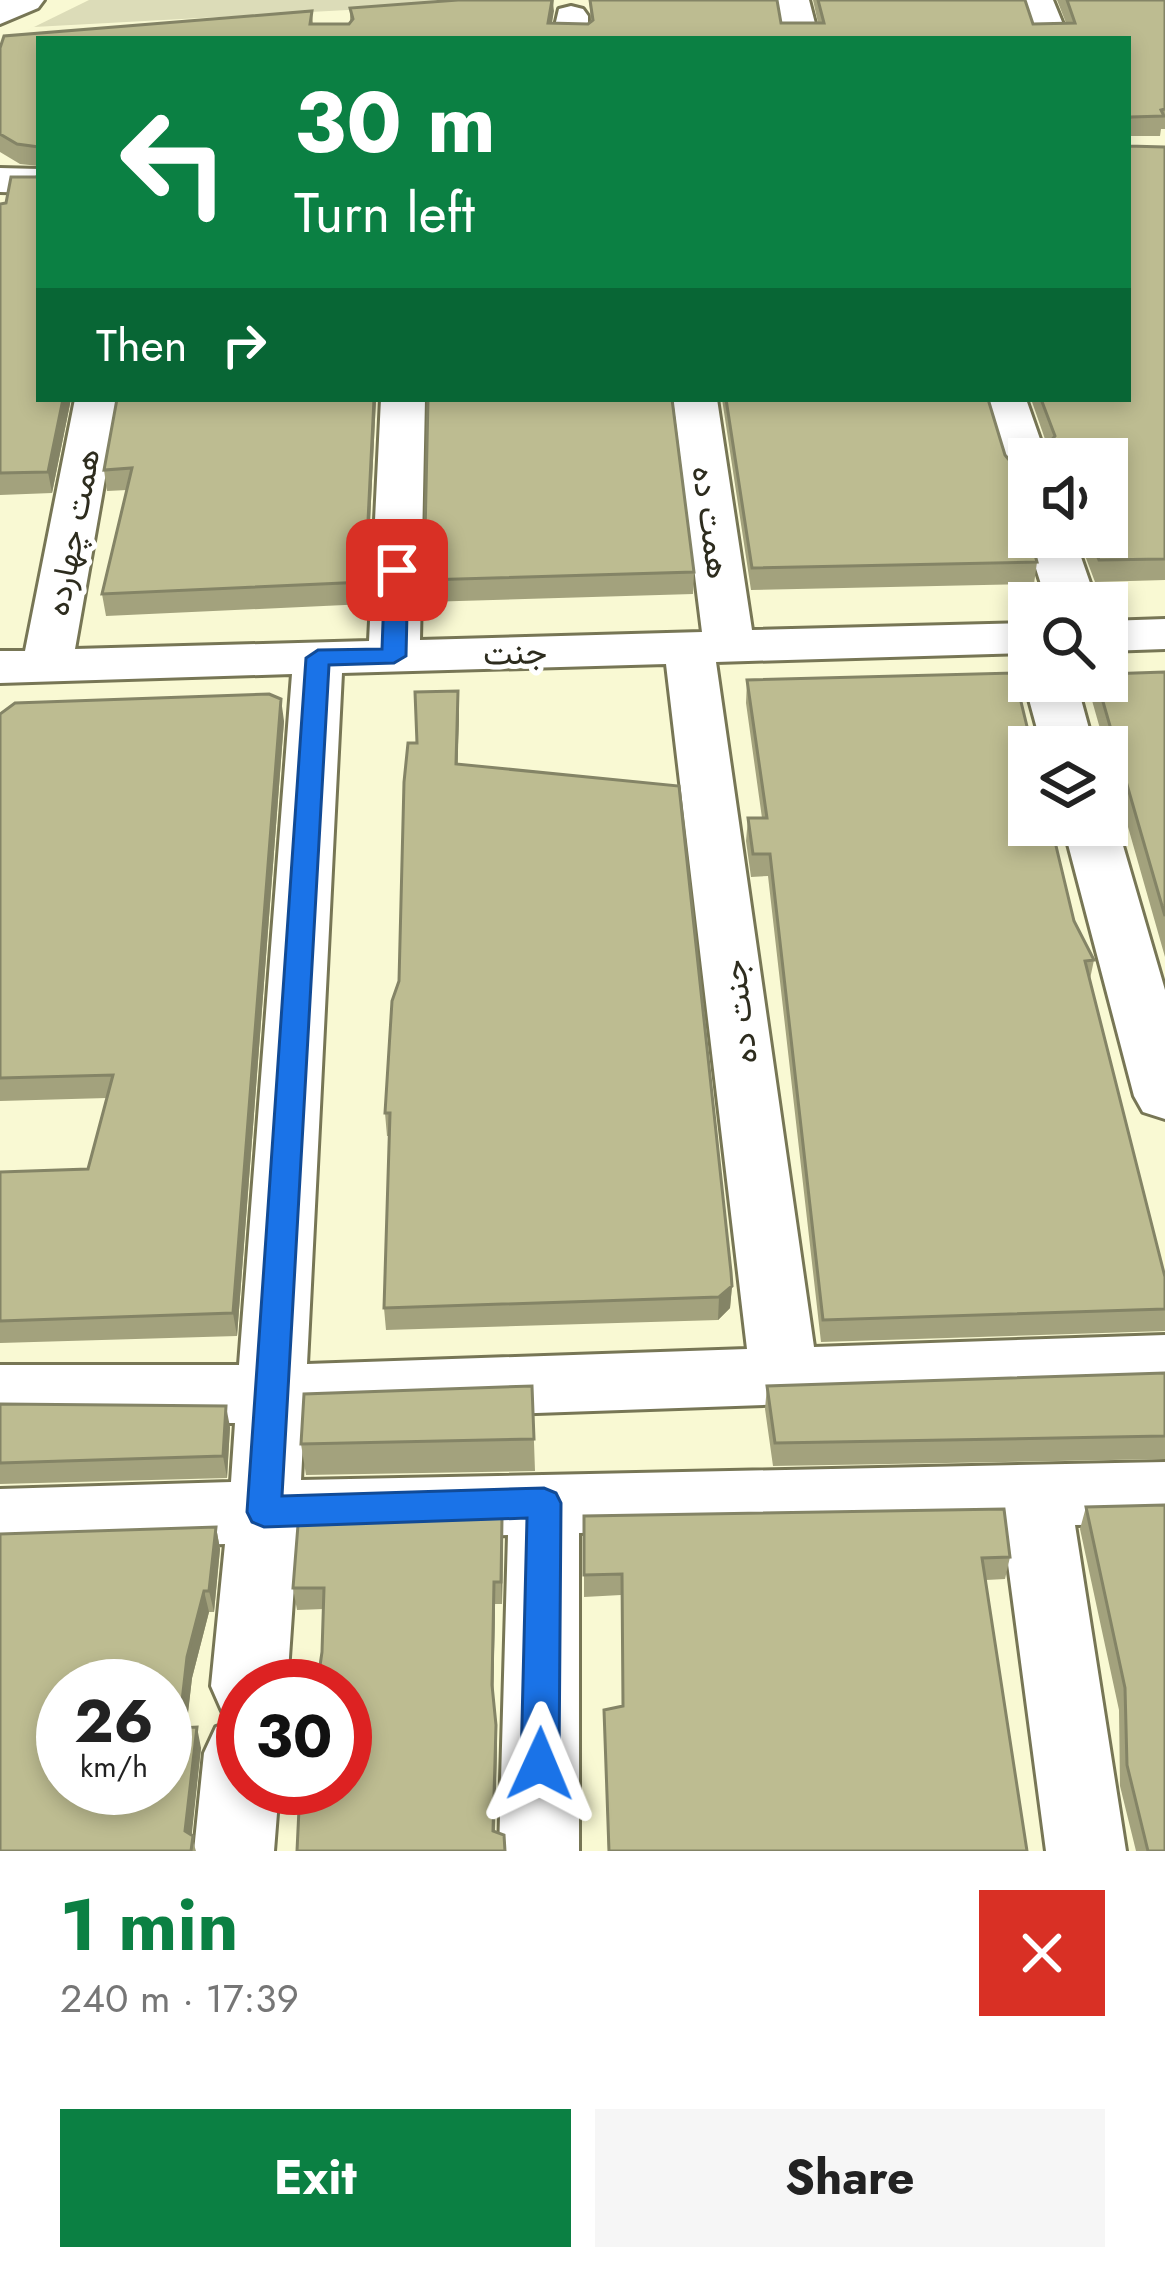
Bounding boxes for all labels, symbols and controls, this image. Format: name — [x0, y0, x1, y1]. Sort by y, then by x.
text: 30 m — [294, 62, 496, 184]
icon: left — [96, 84, 252, 240]
text: Turn left — [294, 174, 475, 252]
icon: right — [211, 312, 277, 378]
text: Then — [96, 313, 187, 378]
map controls — [1008, 438, 1128, 846]
button: sound — [1008, 438, 1128, 558]
street label: همت چهارده — [33, 444, 112, 620]
street label: همت ده — [680, 463, 743, 582]
pin — [346, 519, 448, 621]
icon: arrive — [364, 537, 430, 603]
button: search — [1008, 582, 1128, 702]
street label: جنت — [482, 628, 548, 677]
button: layers — [1008, 726, 1128, 846]
street label: جنت ده — [710, 957, 769, 1067]
speed limit sign: 30 — [216, 1659, 372, 1815]
text: 26 — [74, 1678, 154, 1765]
position arrow — [477, 1701, 603, 1827]
text: km/h — [80, 1745, 148, 1788]
text: 1 min — [60, 1873, 239, 1977]
button: close — [979, 1890, 1105, 2016]
text: 240 m · 17:39 — [60, 1970, 299, 2027]
button: Exit — [60, 2109, 571, 2247]
button: Share — [595, 2109, 1105, 2247]

